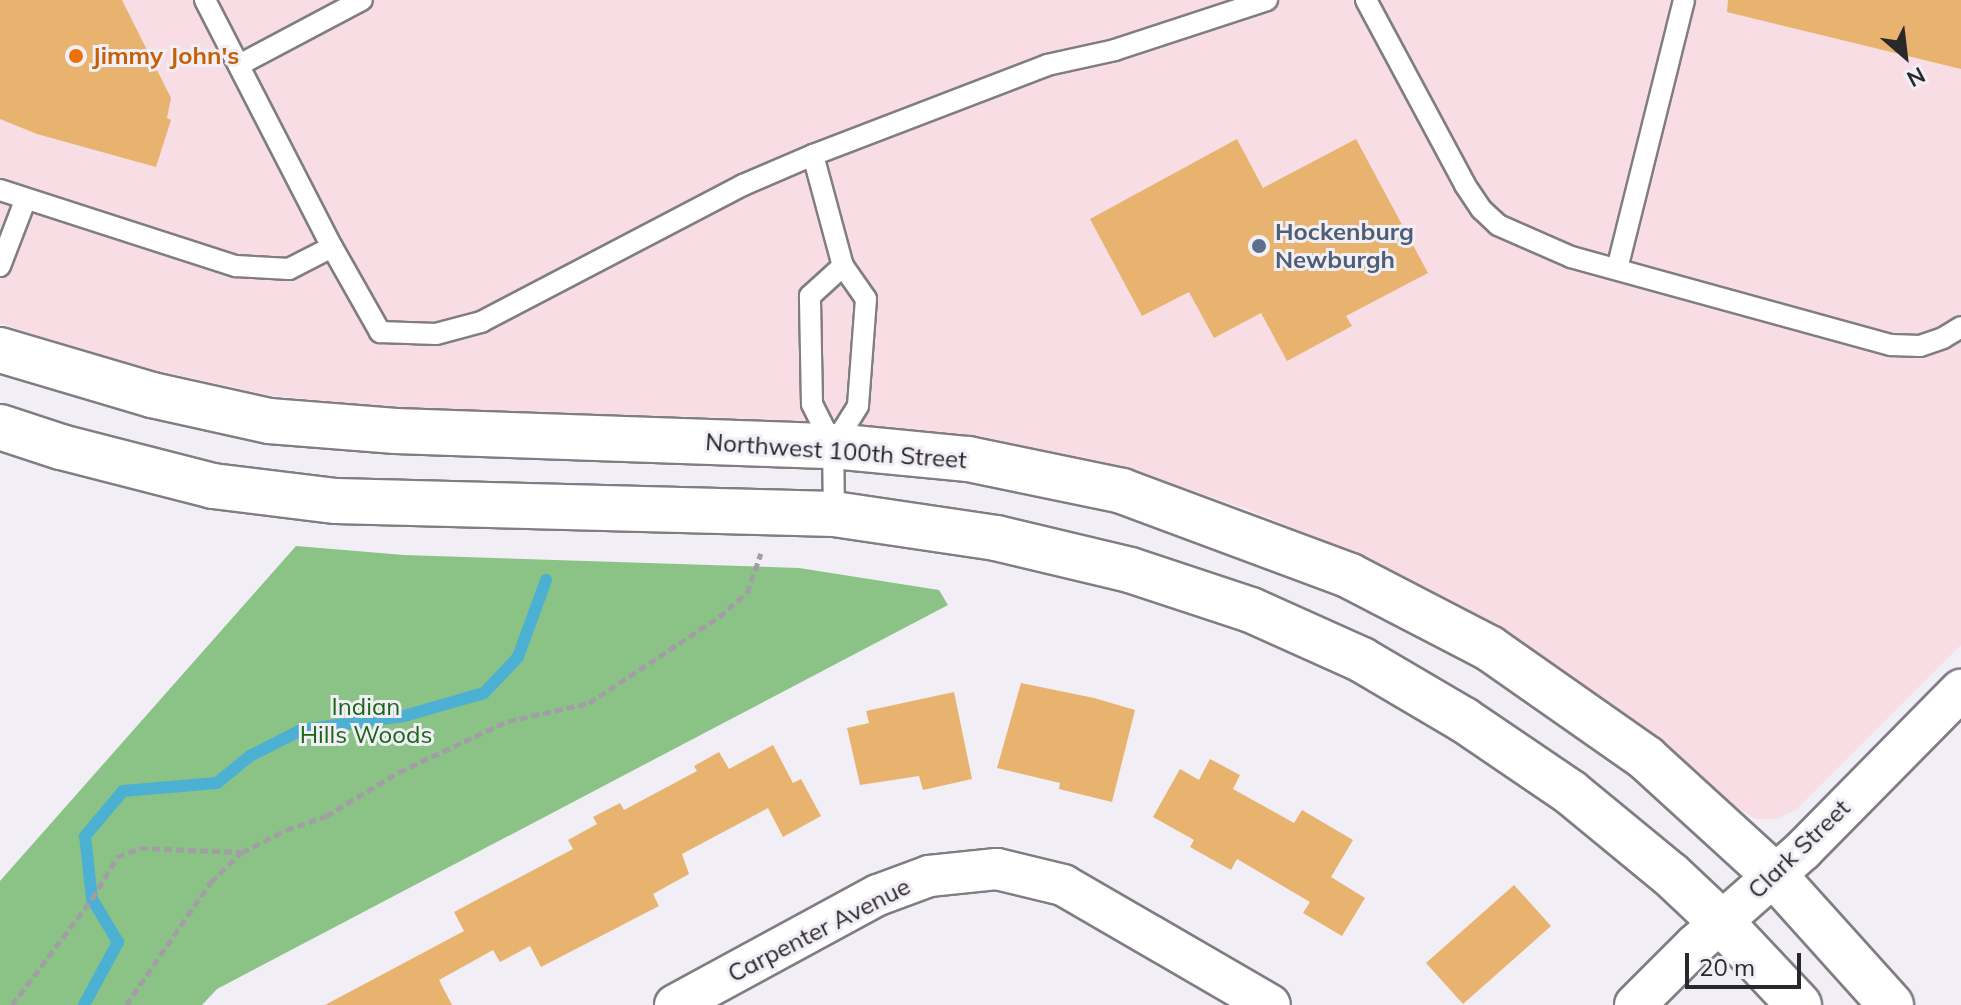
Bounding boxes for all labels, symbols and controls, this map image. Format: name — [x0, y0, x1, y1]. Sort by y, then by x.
north arrow — [1865, 16, 1945, 96]
place label: Jimmy John's — [92, 42, 239, 70]
marker: Jimmy John's — [67, 47, 85, 65]
text: N — [1902, 61, 1930, 93]
place label: Hockenburg Newburgh — [1275, 218, 1414, 274]
marker: Hockenburg Newburgh — [1250, 237, 1268, 255]
street label: Northwest 100th Street — [704, 428, 968, 474]
park label: Indian Hills Woods — [300, 693, 432, 749]
street label: Clark Street — [1742, 793, 1856, 905]
street label: Carpenter Avenue — [723, 872, 915, 988]
scale bar — [1689, 937, 1805, 987]
text: 20 m — [1699, 952, 1755, 982]

